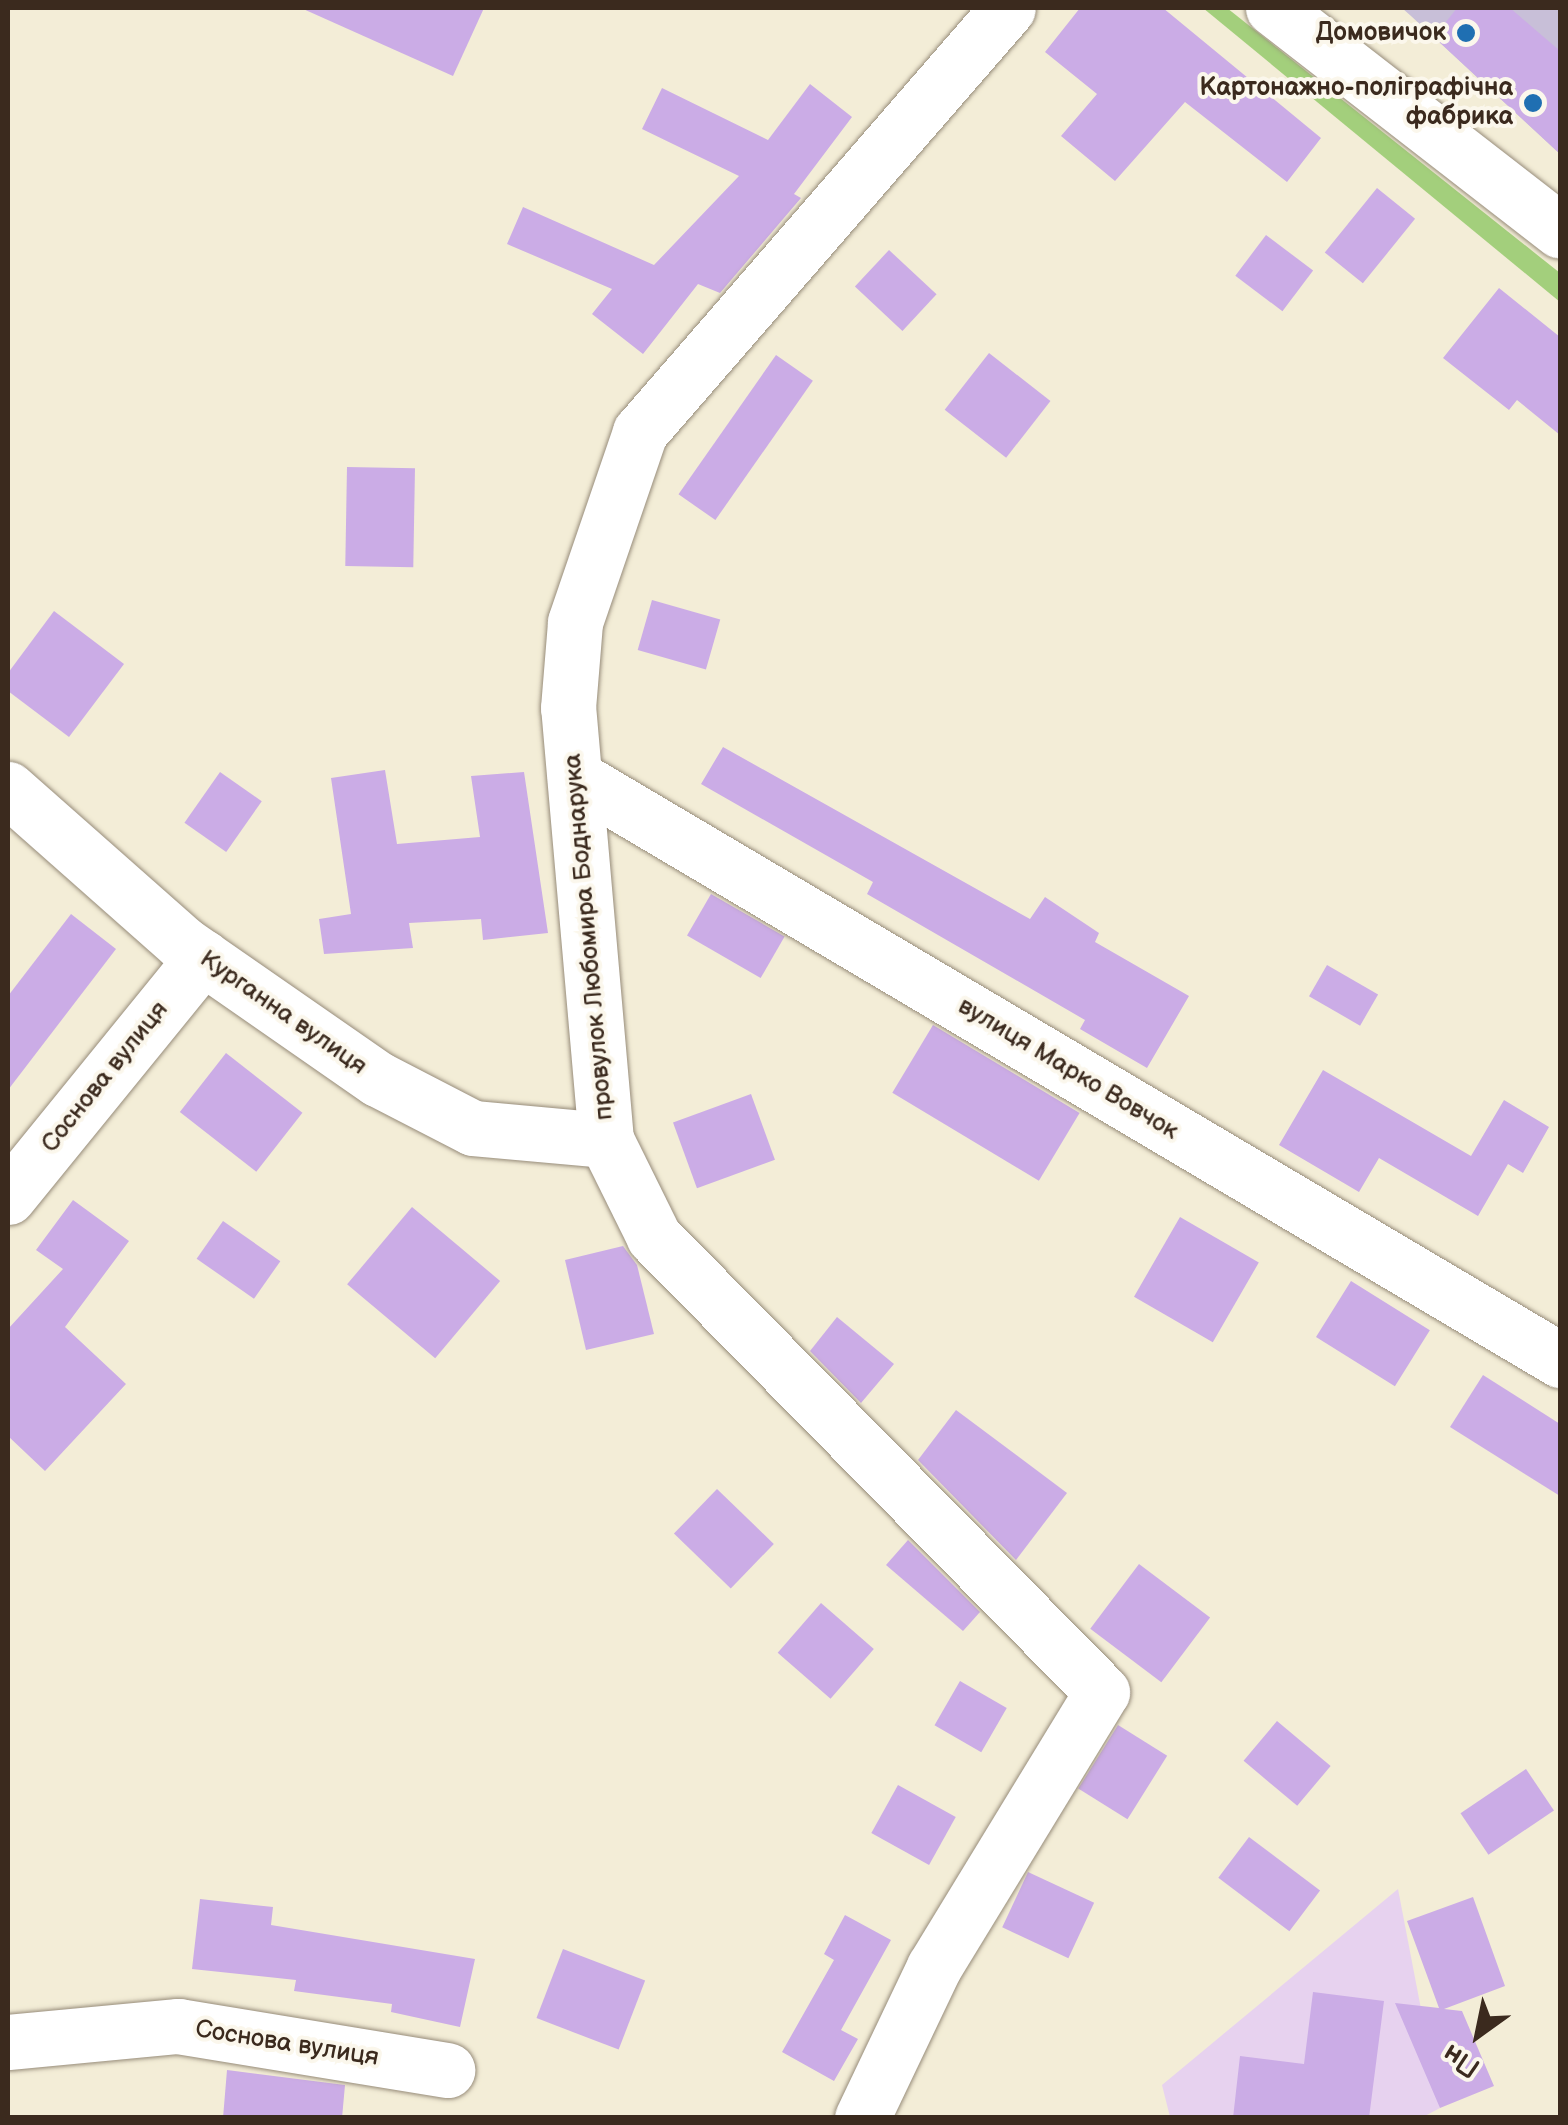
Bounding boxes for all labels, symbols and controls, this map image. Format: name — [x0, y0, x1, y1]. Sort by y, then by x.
place label: Домовичок — [1316, 18, 1446, 48]
marker: Домовичок — [1455, 22, 1477, 44]
place label: Картонажно-поліграфічна фабрика — [1199, 74, 1513, 133]
marker: Картонажно-поліграфічна фабрика — [1522, 92, 1544, 114]
street label: провулок Любомира Боднарука — [558, 752, 620, 1122]
street label: Курганна вулиця — [194, 944, 372, 1082]
street label: вулиця Марко Вовчок — [952, 991, 1184, 1147]
street label: Соснова вулиця — [35, 996, 175, 1158]
north arrow — [1428, 1985, 1528, 2085]
street label: Соснова вулиця — [193, 2015, 381, 2073]
text: Пн — [1437, 2037, 1486, 2085]

